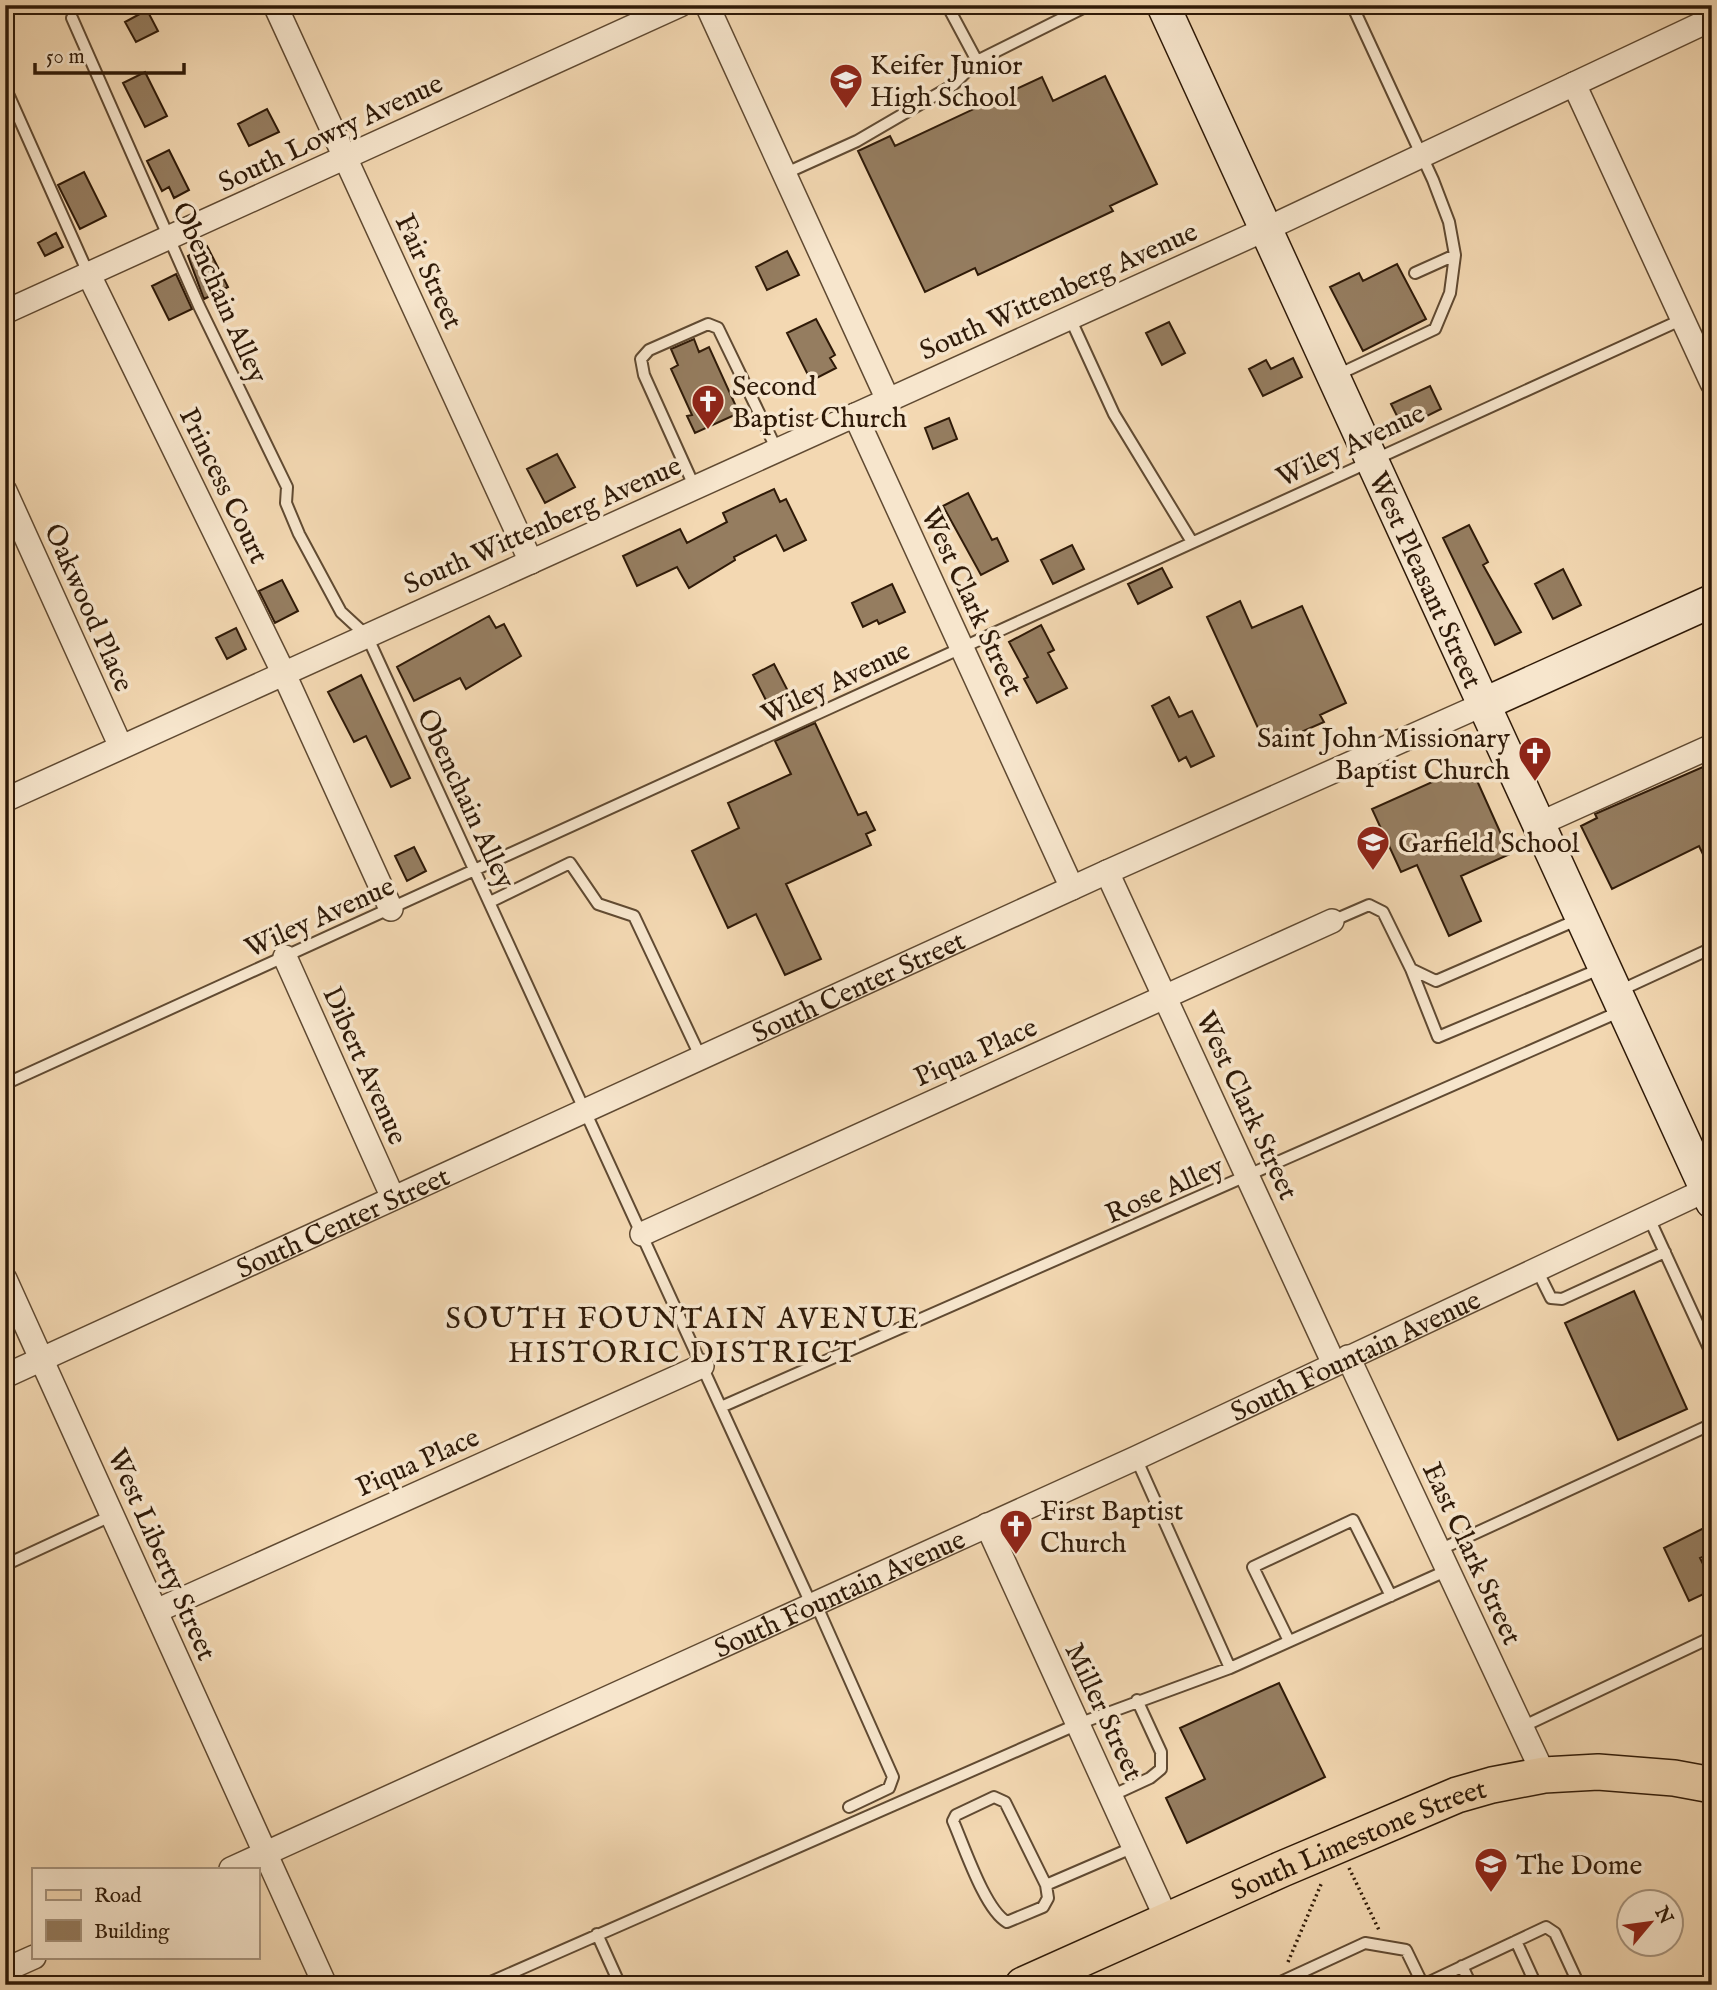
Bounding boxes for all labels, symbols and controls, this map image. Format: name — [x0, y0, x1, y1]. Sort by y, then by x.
scale bar — [35, 32, 184, 76]
text: 50 m — [46, 44, 85, 71]
place label: Keifer Junior High School — [870, 49, 1023, 116]
school or university icon: Keifer Junior High School — [827, 61, 865, 110]
street label: South Lowry Avenue — [213, 67, 449, 202]
street label: Obenchain Alley — [163, 197, 274, 389]
street label: Fair Street — [386, 209, 470, 335]
street label: South Wittenberg Avenue — [915, 215, 1204, 369]
place label: Second Baptist Church — [732, 370, 907, 437]
church icon: Second Baptist Church — [689, 382, 727, 431]
street label: Wiley Avenue — [1271, 397, 1431, 496]
street label: Princess Court — [170, 402, 276, 570]
street label: South Wittenberg Avenue — [399, 449, 688, 603]
street label: West Pleasant Street — [1359, 467, 1489, 695]
street label: West Clark Street — [912, 502, 1030, 702]
street label: Oakwood Place — [35, 519, 140, 698]
street label: Wiley Avenue — [756, 634, 916, 733]
street label: Obenchain Alley — [408, 704, 522, 895]
place label: Saint John Missionary Baptist Church — [1257, 722, 1510, 789]
church icon: Saint John Missionary Baptist Church — [1516, 734, 1554, 783]
school or university icon: Garfield School — [1354, 823, 1392, 872]
place label: Garfield School — [1398, 827, 1580, 862]
street label: Wiley Avenue — [240, 870, 400, 967]
street label: South Center Street — [747, 924, 972, 1052]
street label: Dibert Avenue — [313, 982, 414, 1151]
street label: West Clark Street — [1187, 1006, 1305, 1206]
street label: Piqua Place — [909, 1011, 1043, 1096]
street label: Rose Alley — [1100, 1150, 1230, 1233]
street label: South Center Street — [231, 1160, 456, 1288]
street label: South Fountain Avenue — [1225, 1283, 1487, 1431]
district label: SOUTH FOUNTAIN AVENUE HISTORIC DISTRICT — [446, 1301, 920, 1373]
street label: Piqua Place — [351, 1421, 485, 1506]
street label: West Liberty Street — [98, 1444, 223, 1667]
street label: East Clark Street — [1413, 1457, 1529, 1651]
place label: First Baptist Church — [1040, 1495, 1184, 1562]
church icon: First Baptist Church — [997, 1507, 1035, 1556]
street label: South Fountain Avenue — [709, 1523, 972, 1667]
street label: Miller Street — [1056, 1638, 1150, 1787]
street label: South Limestone Street — [1226, 1772, 1491, 1910]
school or university icon: The Dome — [1472, 1845, 1510, 1894]
place label: The Dome — [1516, 1849, 1642, 1884]
legend — [32, 1868, 259, 1958]
text: Road — [94, 1883, 142, 1910]
north arrow — [1616, 1888, 1686, 1958]
text: N — [1648, 1902, 1678, 1929]
text: Building — [94, 1919, 170, 1946]

